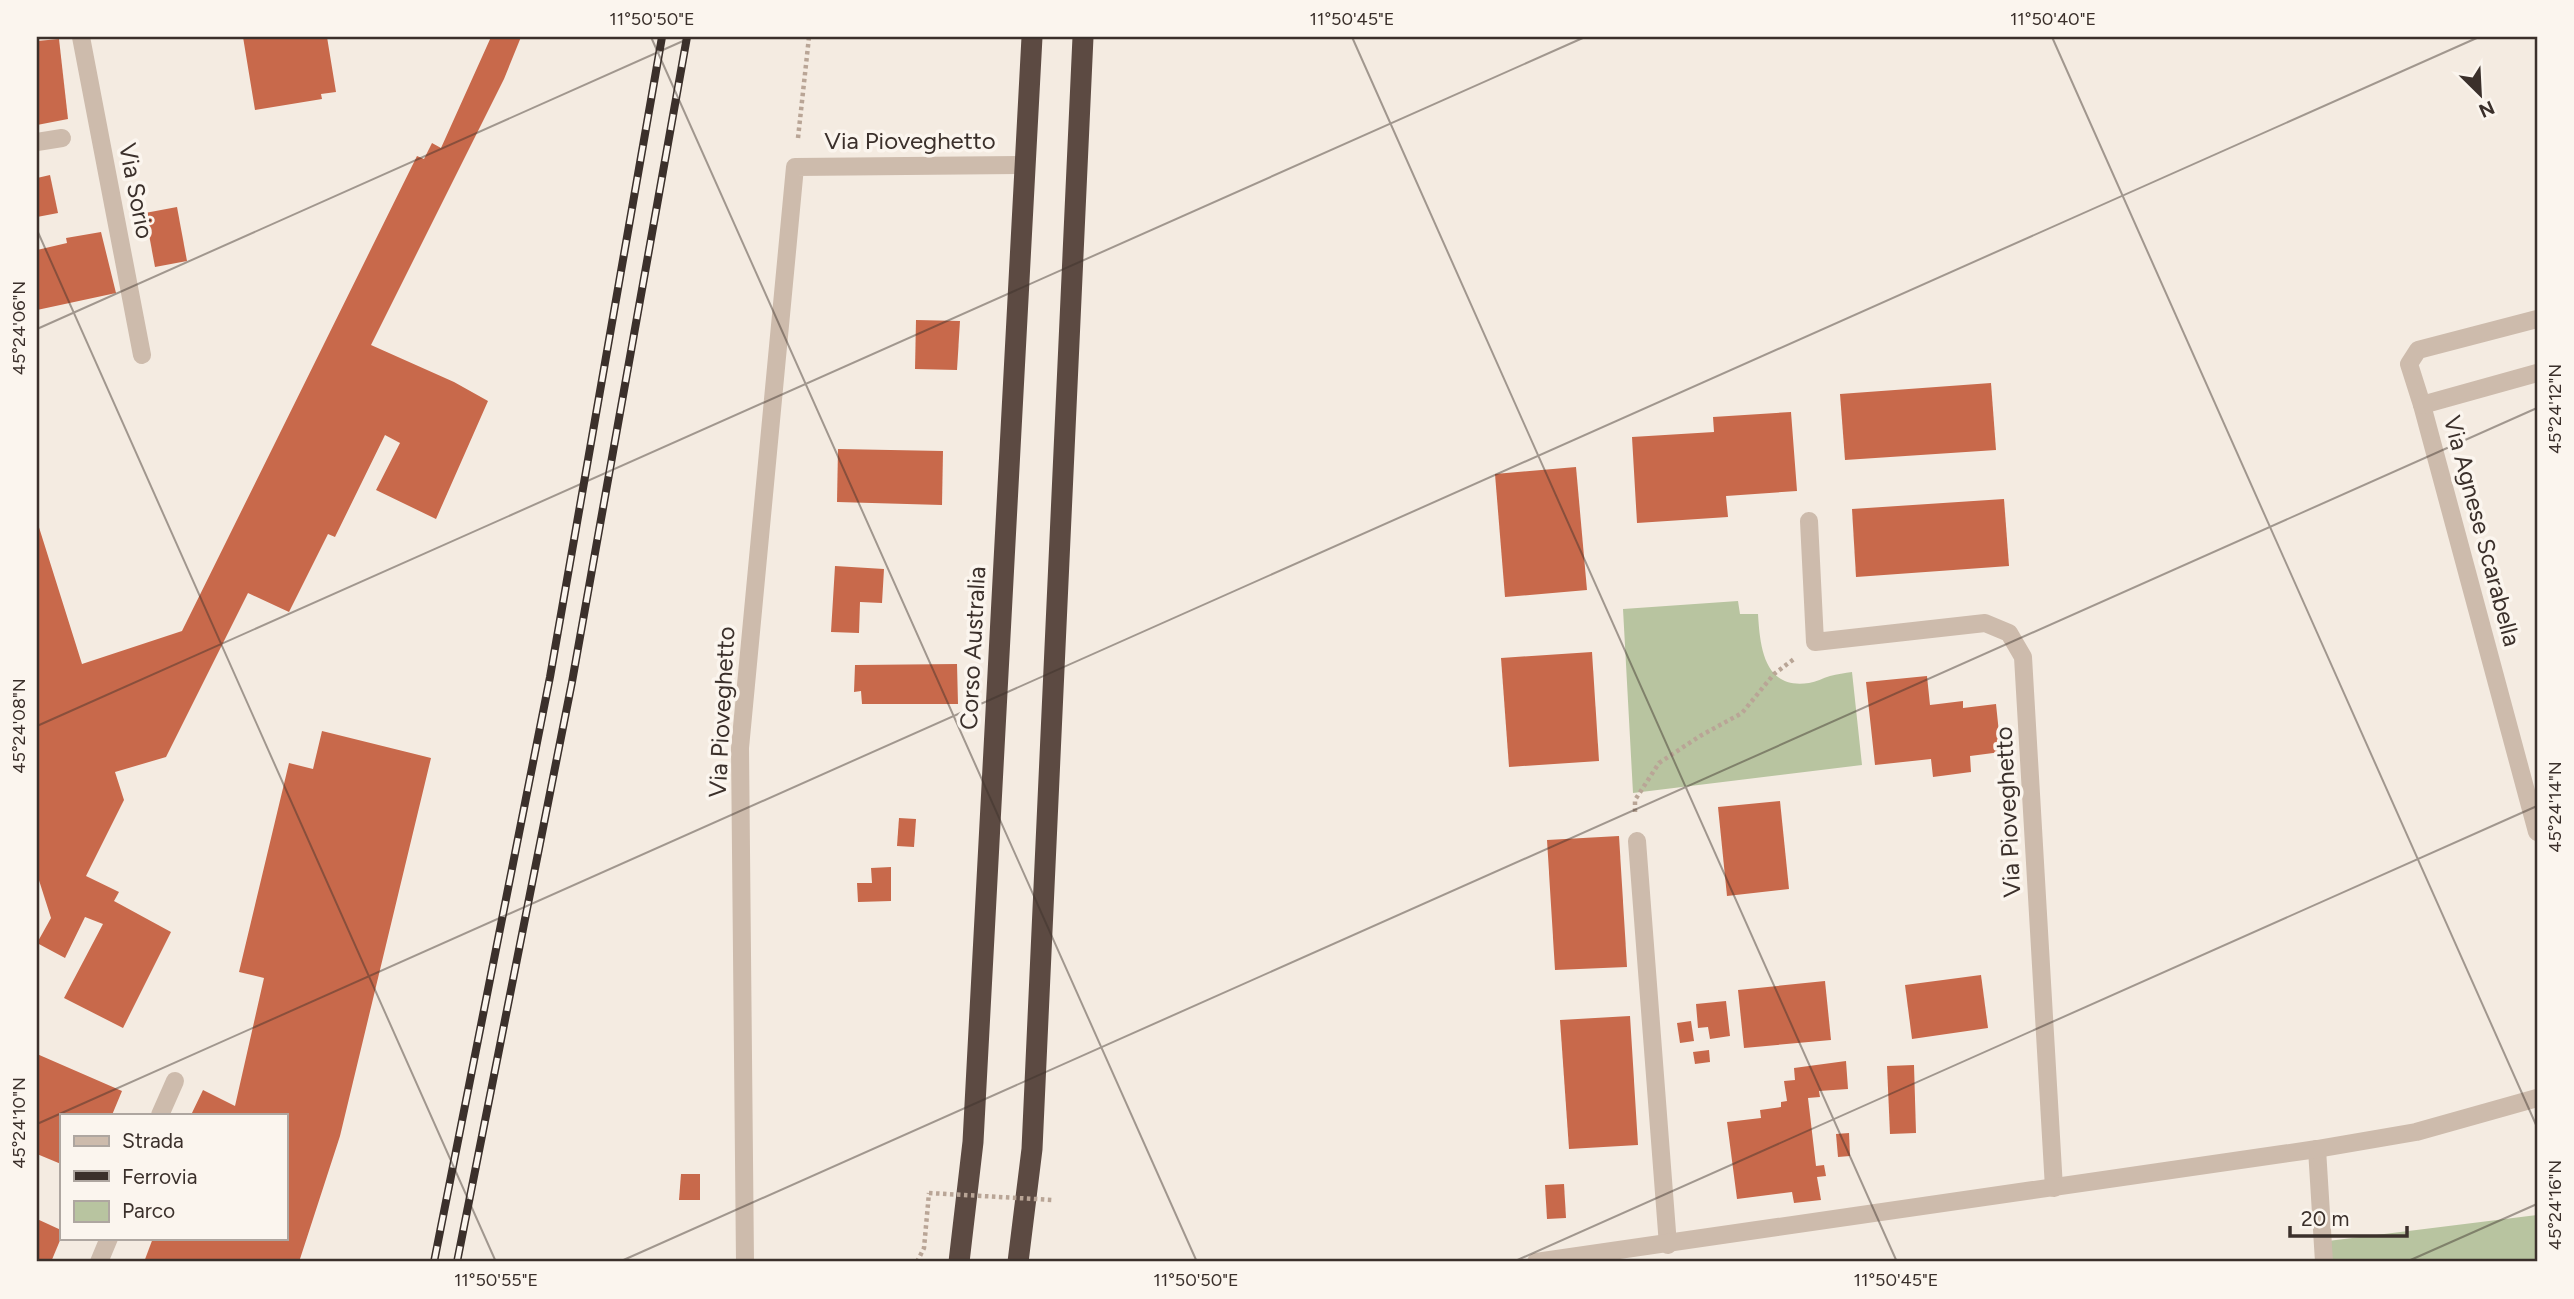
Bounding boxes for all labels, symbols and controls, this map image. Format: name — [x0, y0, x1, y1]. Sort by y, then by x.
text: 11°50'50"E — [609, 8, 695, 30]
text: 11°50'45"E — [1310, 8, 1394, 30]
text: 11°50'40"E — [2010, 8, 2096, 30]
north arrow — [2444, 60, 2514, 130]
text: N — [2475, 96, 2498, 123]
street label: Via Pioveghetto — [824, 126, 996, 155]
street label: Via Sorio — [113, 141, 160, 241]
text: 45°24'06"N — [8, 281, 30, 375]
text: 45°24'12"N — [2544, 364, 2566, 454]
street label: Via Agnese Scarabella — [2438, 412, 2527, 649]
street label: Corso Australia — [954, 565, 991, 730]
street label: Via Pioveghetto — [703, 626, 740, 798]
text: 45°24'08"N — [8, 678, 30, 774]
street label: Via Pioveghetto — [1989, 726, 2026, 898]
text: 45°24'14"N — [2544, 761, 2566, 853]
text: 45°24'10"N — [8, 1077, 30, 1169]
legend — [60, 1114, 287, 1240]
text: Strada — [122, 1128, 184, 1153]
text: 45°24'16"N — [2544, 1160, 2566, 1250]
text: Ferrovia — [122, 1164, 197, 1189]
scale bar — [2290, 1194, 2408, 1238]
text: Parco — [122, 1198, 175, 1223]
text: 20 m — [2301, 1206, 2349, 1231]
text: 11°50'55"E — [454, 1269, 538, 1291]
text: 11°50'50"E — [1153, 1269, 1239, 1291]
text: 11°50'45"E — [1854, 1269, 1938, 1291]

